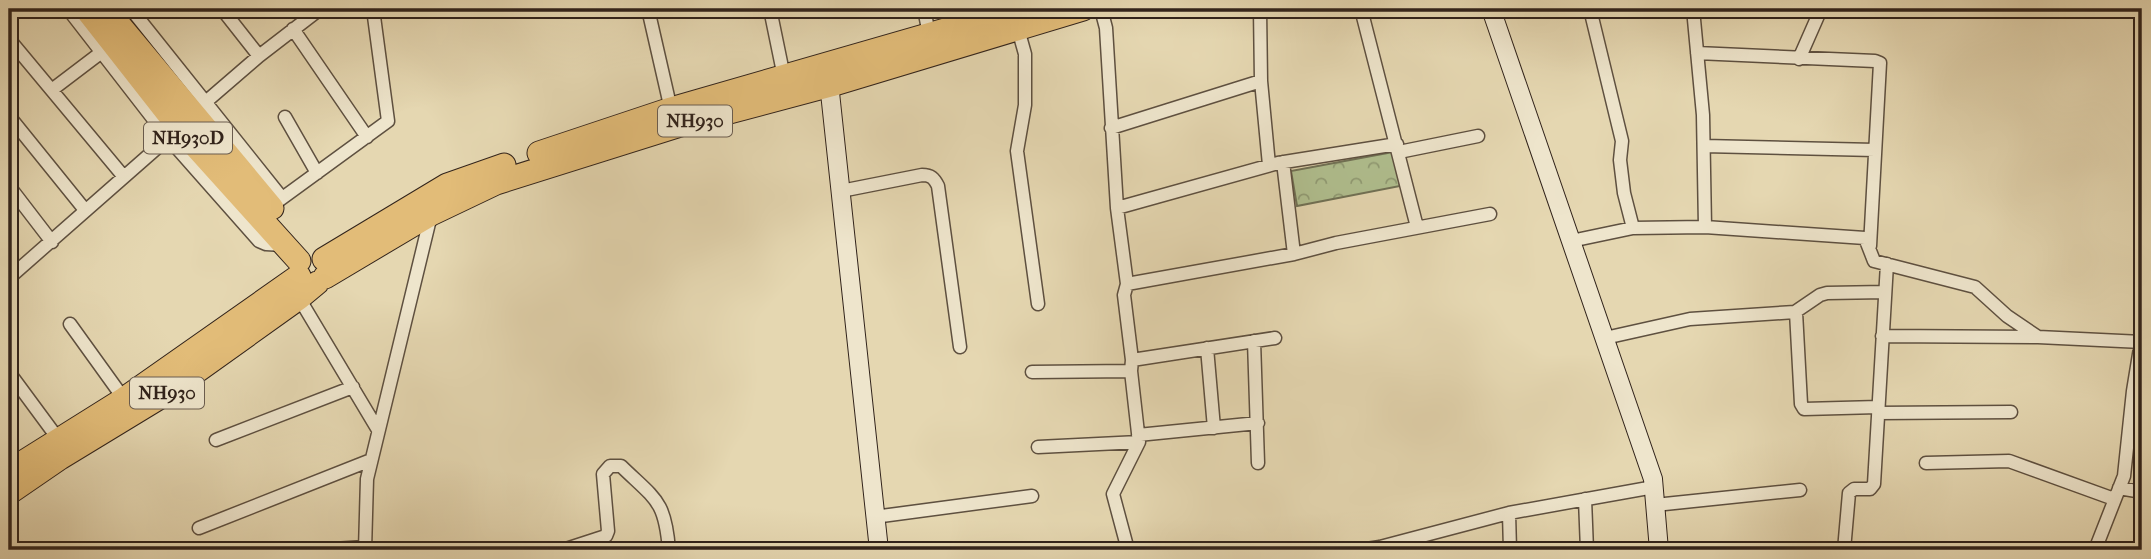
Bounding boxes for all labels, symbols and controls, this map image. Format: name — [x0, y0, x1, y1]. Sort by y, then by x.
road number: NH930 — [658, 105, 732, 136]
road number: NH930D — [144, 122, 232, 154]
road number: NH930 — [130, 378, 204, 408]

